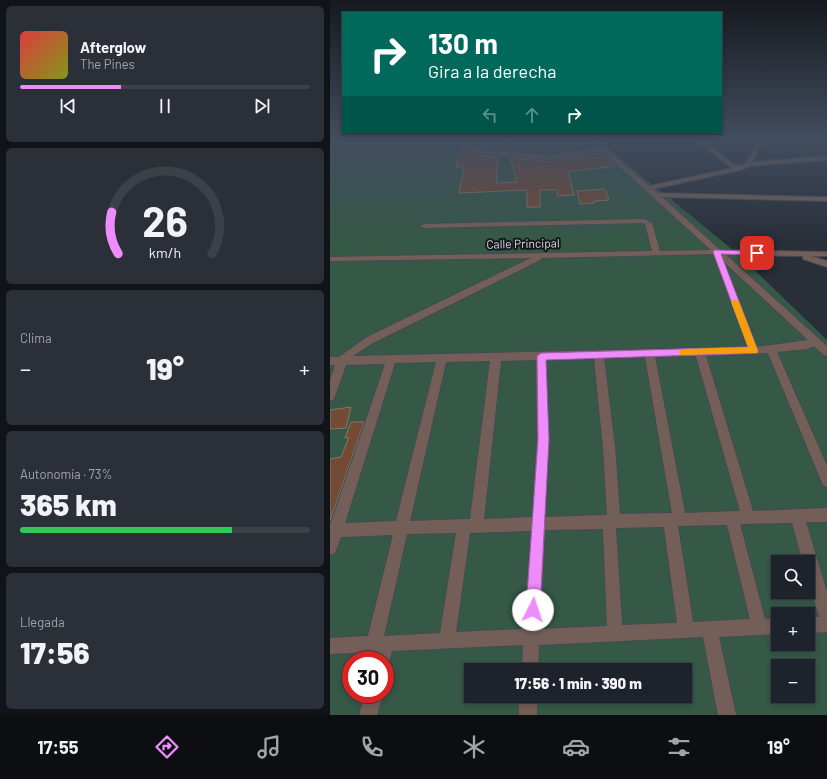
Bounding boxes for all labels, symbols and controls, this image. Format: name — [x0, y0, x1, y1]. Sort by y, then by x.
text: 130 m — [428, 26, 498, 60]
icon: right — [362, 28, 414, 80]
text: Afterglow — [80, 38, 146, 56]
text: The Pines — [80, 56, 135, 72]
text: Gira a la derecha — [428, 60, 556, 82]
icon: previous — [57, 95, 79, 117]
icon: pause — [154, 95, 176, 117]
icon: next — [251, 95, 273, 117]
icon: left — [479, 104, 501, 126]
icon: ahead — [521, 104, 543, 126]
icon: right — [563, 104, 585, 126]
text: 26 — [142, 194, 188, 244]
street label: Calle Principal — [486, 235, 560, 251]
pin — [740, 236, 774, 270]
icon: arrive — [746, 242, 768, 264]
text: km/h — [149, 243, 181, 260]
text: Clima — [20, 330, 52, 346]
text: 19° — [146, 350, 184, 386]
text: − — [20, 355, 31, 381]
text: + — [299, 355, 310, 381]
text: Autonomía · 73% — [20, 466, 112, 482]
text: 365 km — [20, 486, 117, 522]
map controls — [771, 555, 815, 703]
button: search — [771, 555, 815, 599]
position arrow — [512, 589, 554, 631]
button: + — [771, 607, 815, 651]
text: Llegada — [20, 614, 65, 630]
text: 17:56 — [20, 634, 90, 670]
speed limit sign: 30 — [342, 651, 394, 703]
button: − — [771, 659, 815, 703]
text: 17:56 · 1 min · 390 m — [514, 674, 642, 692]
icon: directions — [153, 733, 181, 761]
icon: music — [255, 733, 283, 761]
icon: phone — [358, 733, 386, 761]
icon: climate — [460, 733, 488, 761]
icon: car — [562, 733, 590, 761]
icon: filters — [665, 733, 693, 761]
text: 17:55 — [37, 736, 78, 758]
text: 19° — [767, 736, 790, 758]

